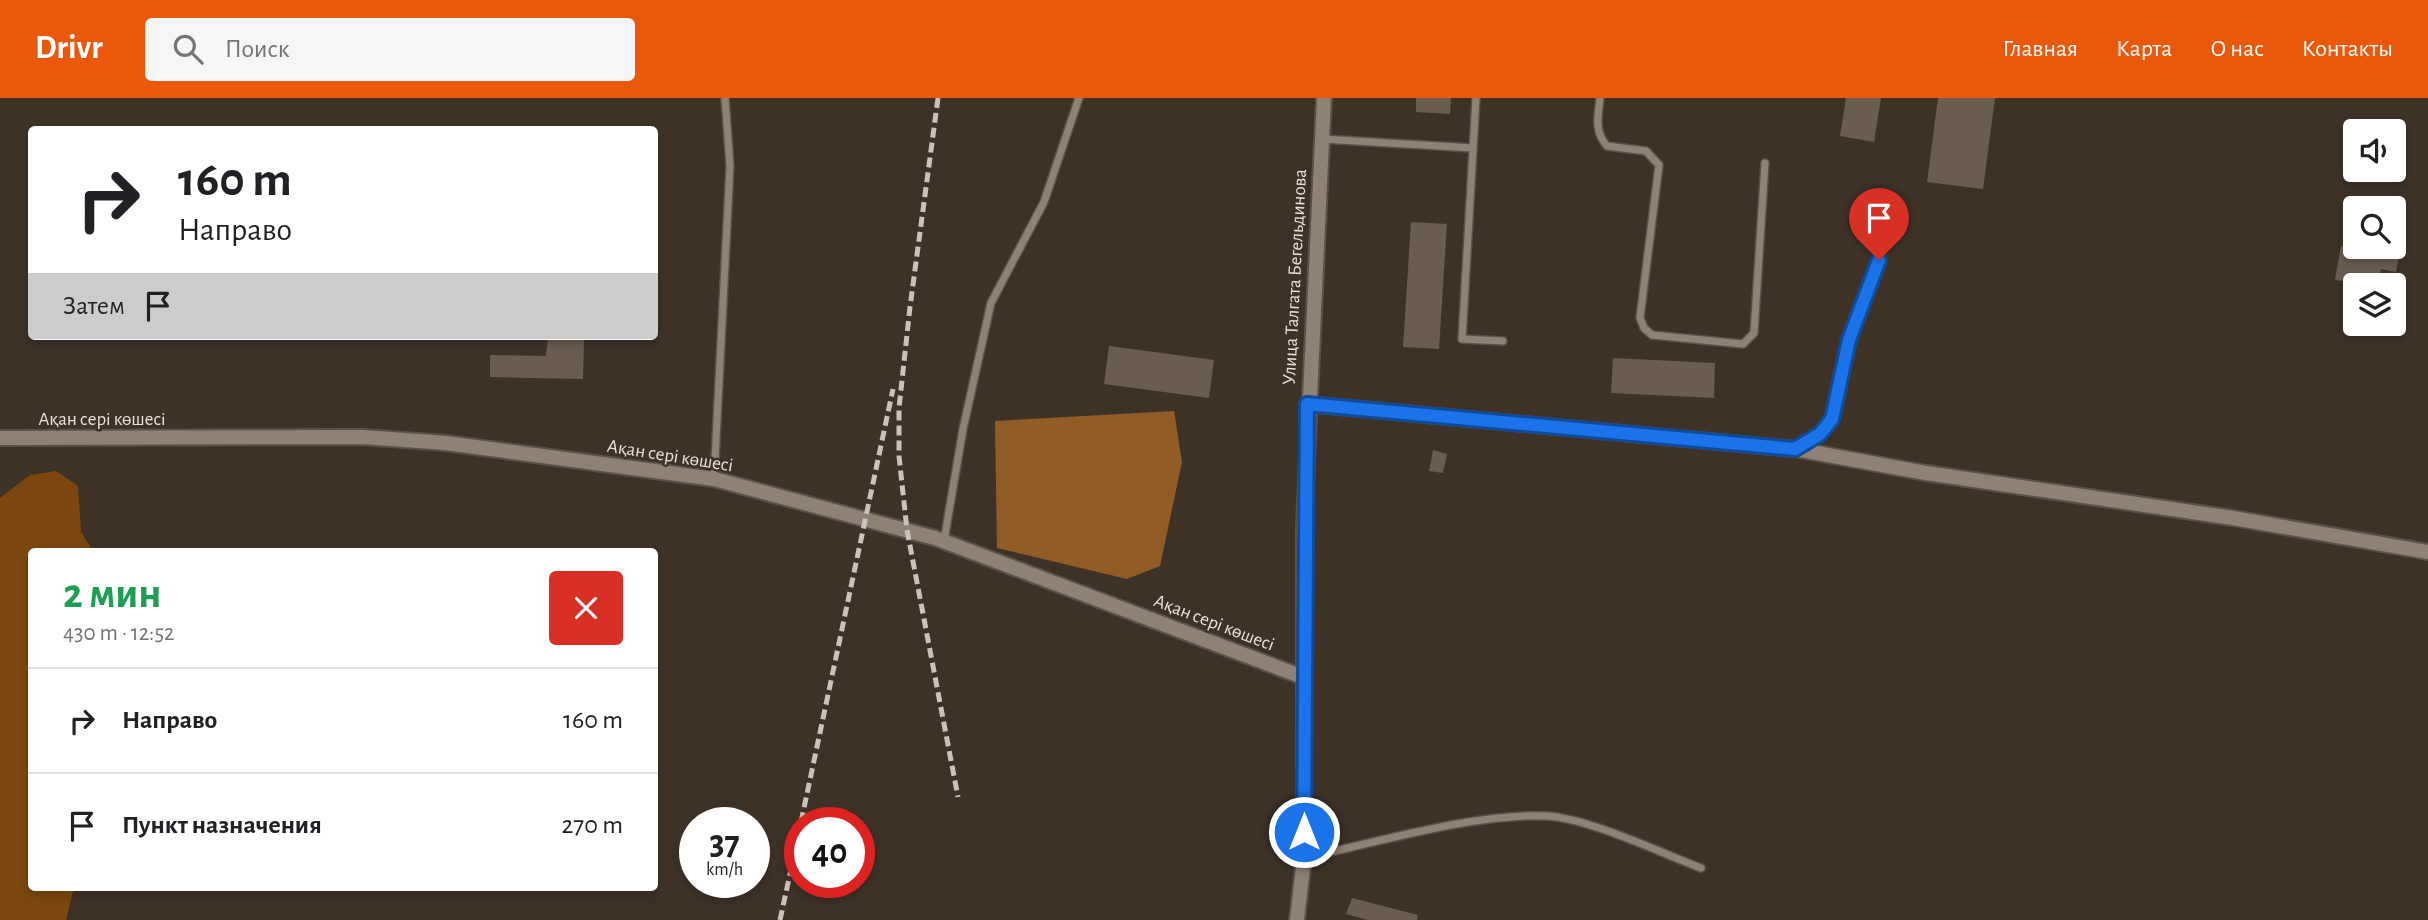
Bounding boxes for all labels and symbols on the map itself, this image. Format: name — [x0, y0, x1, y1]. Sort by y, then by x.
street label: Улица Талгата Бегельдинова — [1280, 168, 1310, 385]
pin — [1849, 188, 1909, 260]
street label: Ақан сері көшесі — [38, 410, 166, 429]
street label: Ақан сері көшесі — [606, 437, 734, 475]
street label: Ақан сері көшесі — [1151, 591, 1277, 655]
position arrow — [1267, 795, 1341, 869]
speed limit sign: 40 — [784, 807, 875, 898]

